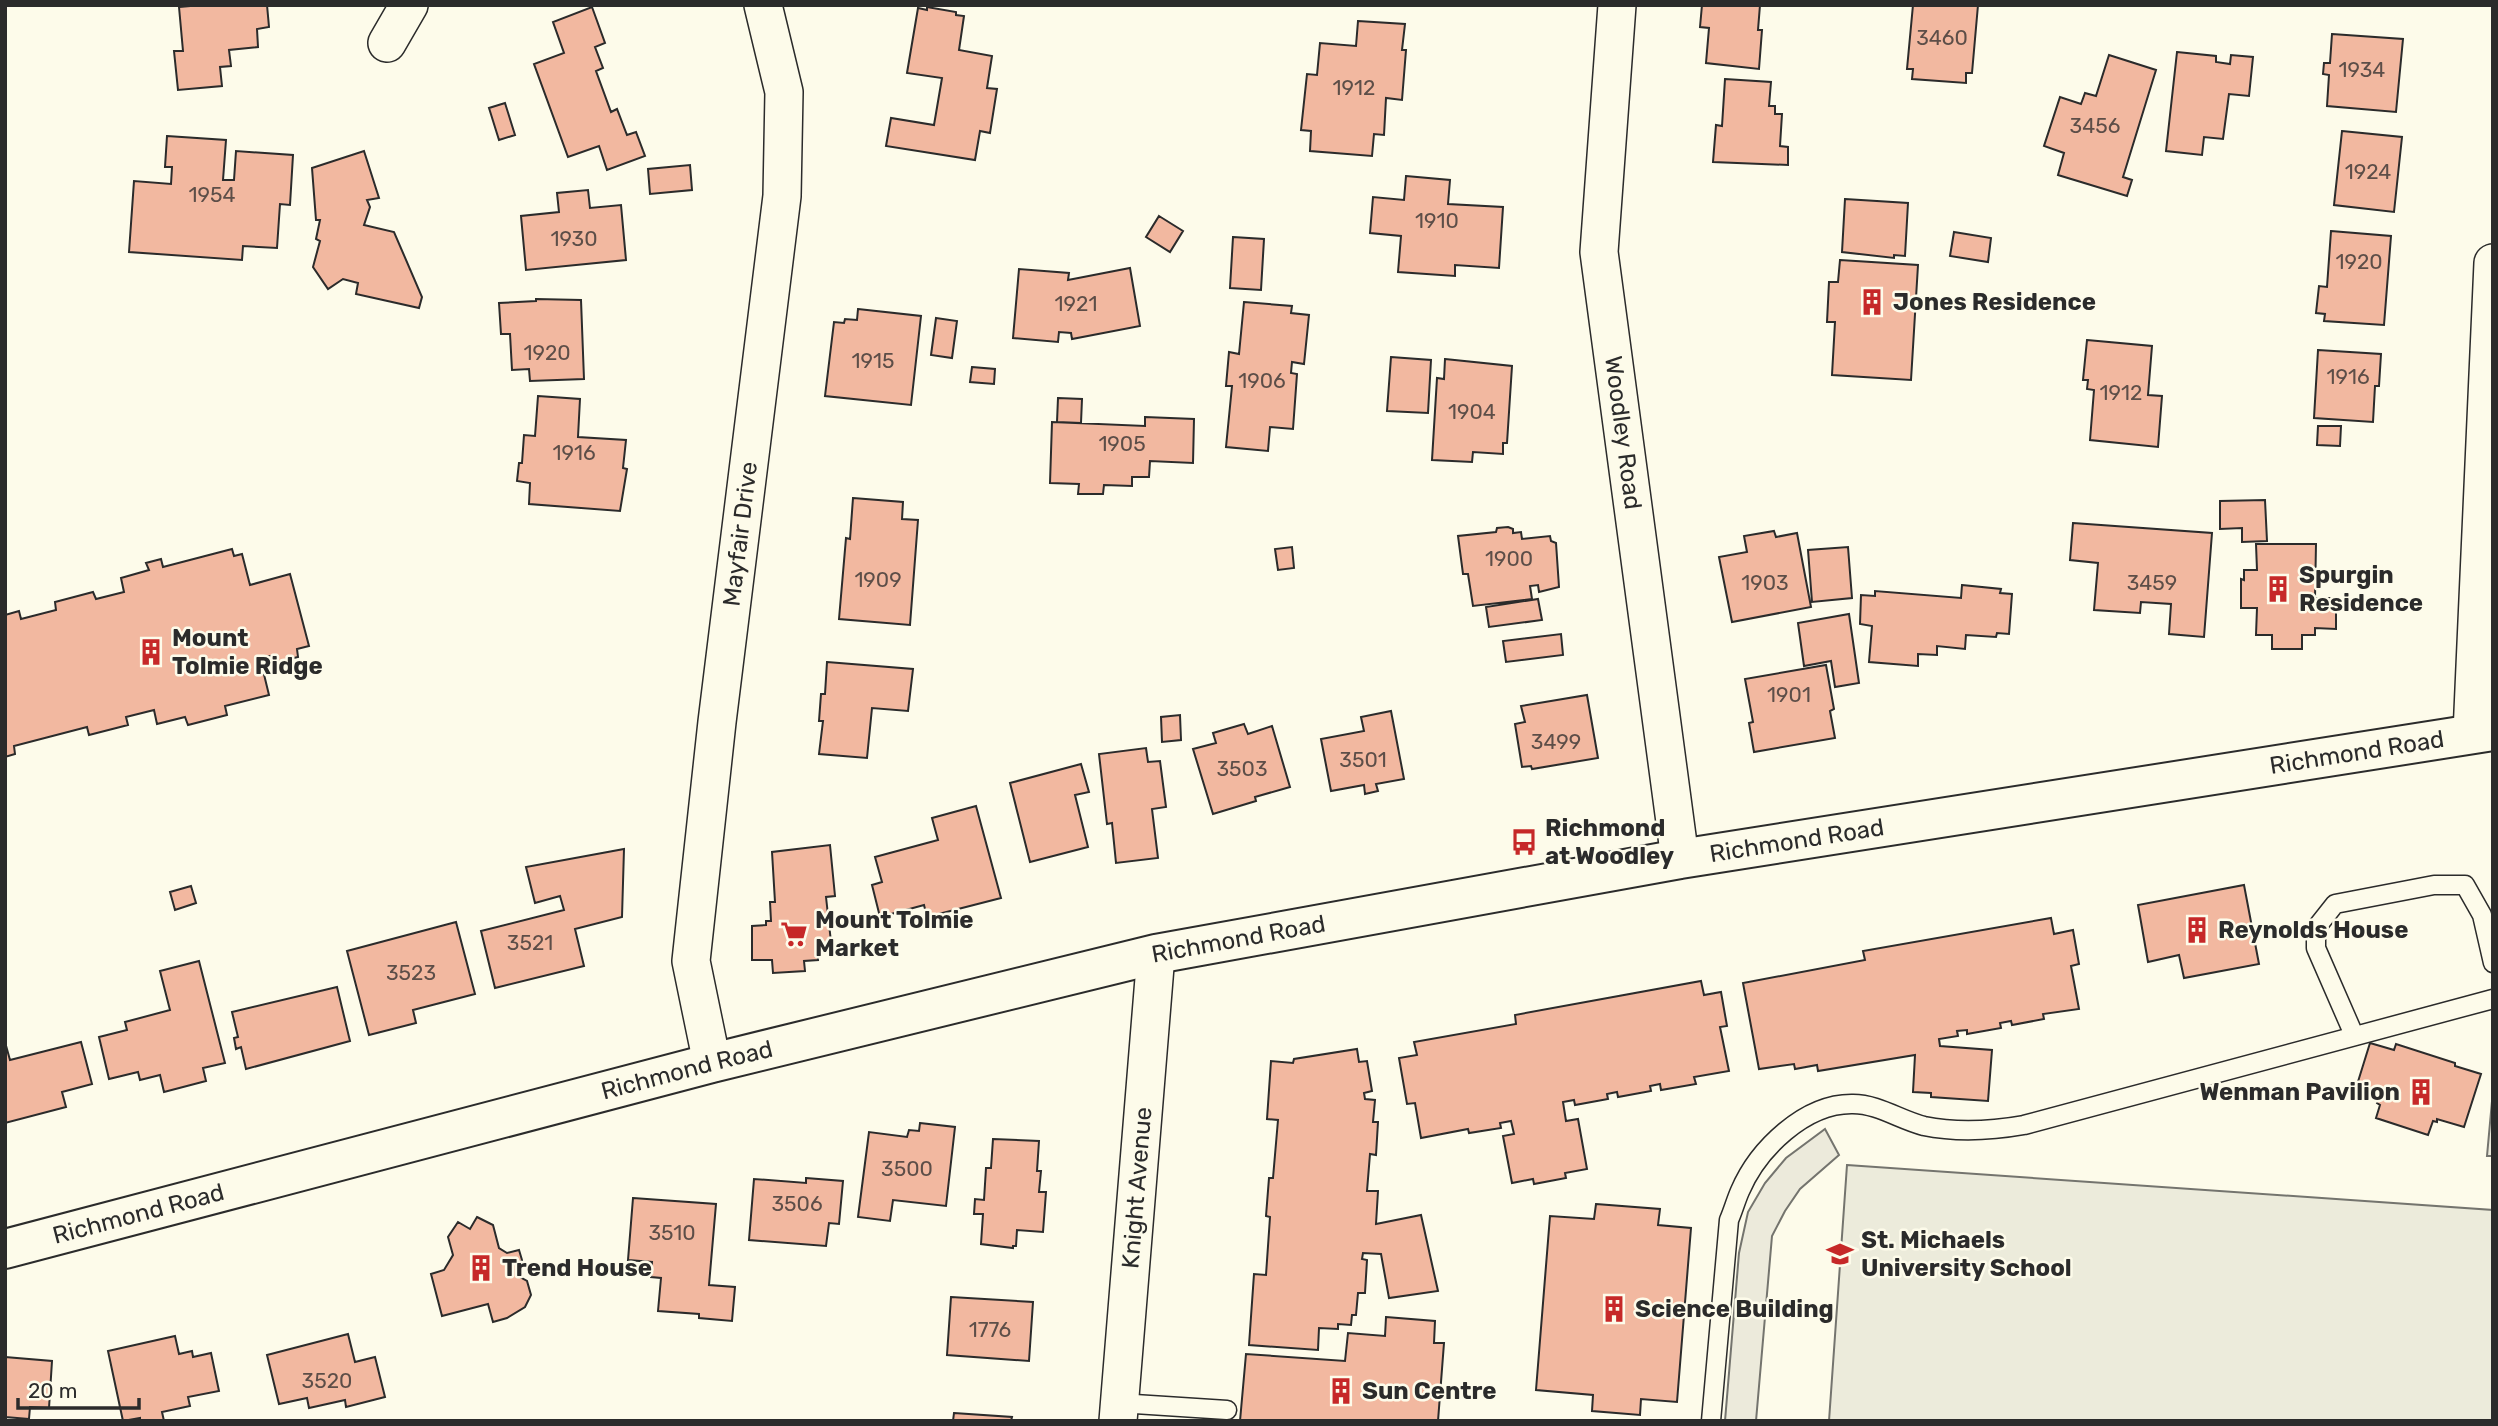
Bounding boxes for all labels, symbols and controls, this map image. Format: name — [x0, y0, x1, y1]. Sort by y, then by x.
house number: 3460 — [1916, 25, 1968, 50]
house number: 1934 — [2339, 57, 2385, 82]
house number: 1912 — [1333, 75, 1375, 100]
house number: 3456 — [2070, 113, 2120, 138]
house number: 1924 — [2345, 159, 2391, 184]
house number: 1954 — [189, 182, 235, 207]
house number: 1910 — [1415, 208, 1459, 233]
house number: 1930 — [550, 226, 598, 251]
house number: 1920 — [2335, 249, 2383, 274]
building icon: Jones Residence — [1857, 287, 1887, 317]
place label: Jones Residence — [1893, 288, 2096, 316]
house number: 1921 — [1055, 291, 1097, 316]
house number: 1920 — [523, 340, 571, 365]
house number: 1915 — [852, 348, 894, 373]
street label: Woodley Road — [1599, 354, 1647, 511]
house number: 1916 — [2326, 364, 2370, 389]
house number: 1906 — [1238, 368, 1286, 393]
house number: 1912 — [2100, 380, 2142, 405]
house number: 1904 — [1448, 399, 1496, 424]
house number: 1905 — [1098, 431, 1146, 456]
house number: 1916 — [552, 440, 596, 465]
street label: Mayfair Drive — [717, 460, 763, 608]
house number: 1900 — [1485, 546, 1533, 571]
place label: Spurgin Residence — [2299, 561, 2423, 617]
house number: 1909 — [854, 567, 902, 592]
house number: 1903 — [1741, 570, 1789, 595]
house number: 3459 — [2127, 570, 2177, 595]
building icon: Spurgin Residence — [2263, 574, 2293, 604]
place label: Mount Tolmie Ridge — [172, 624, 323, 680]
building icon: Mount Tolmie Ridge — [136, 637, 166, 667]
house number: 1901 — [1767, 682, 1811, 707]
street label: Richmond Road — [2268, 725, 2446, 780]
house number: 3499 — [1531, 729, 1581, 754]
house number: 3501 — [1339, 747, 1387, 772]
house number: 3503 — [1216, 756, 1268, 781]
street label: Richmond Road — [1708, 813, 1886, 868]
place label: Richmond at Woodley — [1545, 814, 1674, 870]
bus stop icon: Richmond at Woodley — [1509, 827, 1539, 857]
place label: Mount Tolmie Market — [815, 906, 974, 962]
street label: Richmond Road — [1149, 910, 1328, 969]
building icon: Reynolds House — [2182, 915, 2212, 945]
place label: Reynolds House — [2218, 916, 2408, 944]
supermarket icon: Mount Tolmie Market — [779, 919, 809, 949]
house number: 3521 — [507, 930, 553, 955]
house number: 3523 — [386, 960, 436, 985]
street label: Richmond Road — [598, 1035, 776, 1106]
building icon: Wenman Pavilion — [2406, 1077, 2436, 1107]
place label: Wenman Pavilion — [2199, 1078, 2400, 1106]
street label: Knight Avenue — [1116, 1106, 1158, 1270]
house number: 3500 — [881, 1156, 933, 1181]
street label: Richmond Road — [50, 1178, 227, 1250]
house number: 3506 — [771, 1191, 823, 1216]
house number: 3510 — [648, 1220, 696, 1245]
place label: St. Michaels University School — [1861, 1226, 2072, 1282]
school or university icon: St. Michaels University School — [1825, 1239, 1855, 1269]
building icon: Trend House — [466, 1253, 496, 1283]
place label: Trend House — [502, 1254, 652, 1282]
building icon: Science Building — [1599, 1294, 1629, 1324]
place label: Science Building — [1635, 1295, 1834, 1323]
house number: 1776 — [969, 1317, 1011, 1342]
scale bar — [18, 1366, 138, 1410]
house number: 3520 — [302, 1368, 352, 1393]
building icon: Sun Centre — [1326, 1376, 1356, 1406]
place label: Sun Centre — [1362, 1377, 1497, 1405]
text: 20 m — [28, 1378, 77, 1403]

